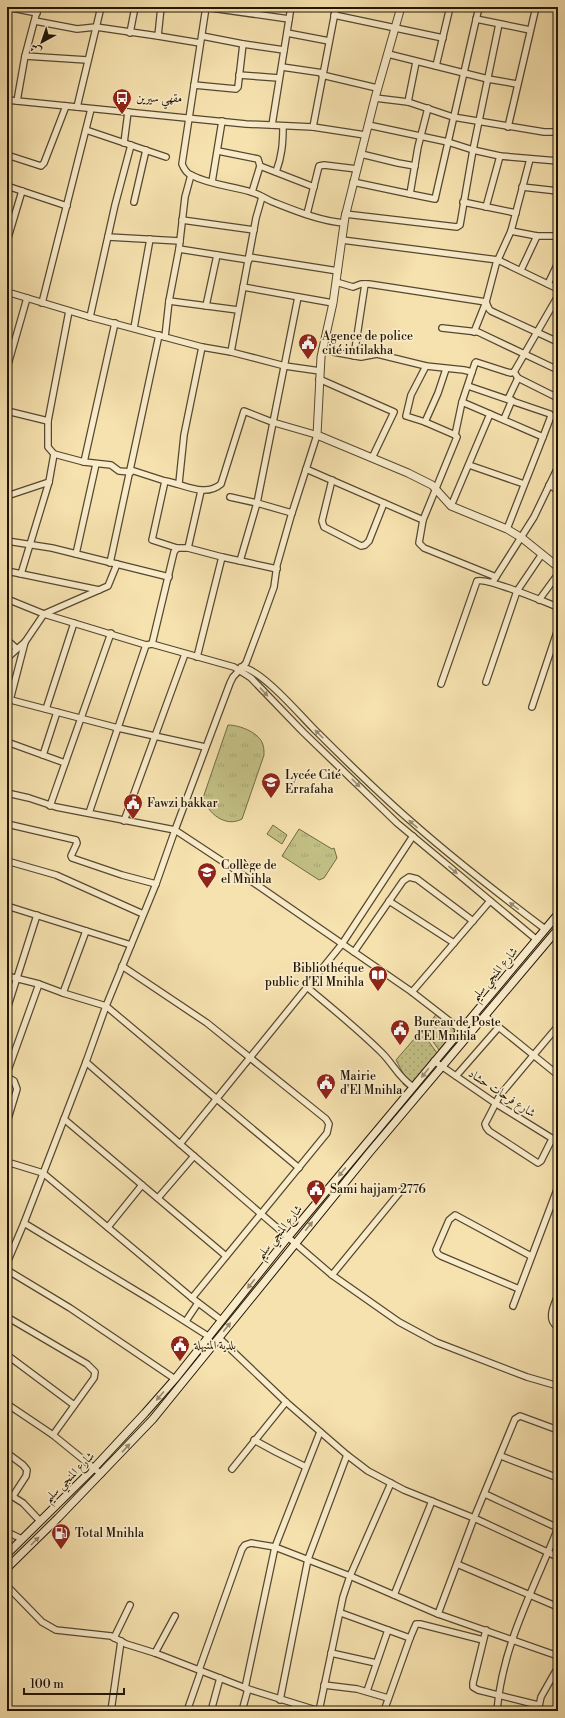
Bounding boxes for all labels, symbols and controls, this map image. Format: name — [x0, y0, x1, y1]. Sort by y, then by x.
north arrow — [22, 22, 62, 62]
text: ش — [27, 40, 45, 58]
bus stop icon: مقهي سيرين — [111, 87, 133, 115]
place label: مقهي سيرين — [136, 91, 182, 110]
place label: Agence de police cité intilakha — [321, 329, 413, 358]
public building icon: Agence de police cité intilakha — [297, 332, 319, 360]
one-way arrow — [259, 687, 268, 697]
one-way arrow — [314, 729, 324, 739]
place label: Lycée Cité Errafaha — [285, 768, 341, 797]
school or university icon: Lycée Cité Errafaha — [260, 771, 282, 799]
one-way arrow — [351, 778, 361, 788]
public building icon: Fawzi bakkar — [122, 792, 144, 820]
place label: Fawzi bakkar — [147, 796, 218, 811]
one-way arrow — [408, 819, 419, 828]
place label: Collège de el Mnihla — [221, 858, 277, 887]
school or university icon: Collège de el Mnihla — [196, 861, 218, 889]
one-way arrow — [447, 865, 458, 874]
one-way arrow — [509, 901, 520, 910]
street label: شارع المنجي سليم — [467, 944, 524, 1007]
place label: Bibliothéque public d'El Mnihla — [265, 961, 365, 990]
library icon: Bibliothéque public d'El Mnihla — [367, 964, 389, 992]
place label: Bureau de Poste d'El Mnihla — [413, 1015, 501, 1044]
public building icon: Bureau de Poste d'El Mnihla — [389, 1018, 411, 1046]
street label: شارع فرحات حشاد — [464, 1066, 538, 1123]
one-way arrow — [421, 1067, 429, 1078]
place label: Mairie d'El Mnihla — [340, 1069, 403, 1098]
public building icon: Mairie d'El Mnihla — [315, 1072, 337, 1100]
one-way arrow — [337, 1167, 346, 1178]
public building icon: Sami hajjam 2776 — [305, 1178, 327, 1206]
place label: Sami hajjam 2776 — [330, 1182, 426, 1197]
street label: شارع المنجي سليم — [253, 1202, 309, 1265]
one-way arrow — [305, 1221, 313, 1232]
one-way arrow — [246, 1279, 255, 1289]
one-way arrow — [223, 1322, 232, 1333]
public building icon: بلدية المنيهلة — [169, 1334, 191, 1362]
place label: بلدية المنيهلة — [193, 1338, 236, 1353]
one-way arrow — [156, 1391, 165, 1400]
one-way arrow — [121, 1443, 130, 1453]
street label: شارع المنجي سليم — [41, 1449, 101, 1509]
fuel station icon: Total Mnihla — [50, 1522, 72, 1550]
place label: Total Mnihla — [75, 1526, 145, 1541]
one-way arrow — [30, 1536, 40, 1546]
scale bar — [24, 1670, 124, 1696]
text: 100 m — [30, 1677, 64, 1692]

